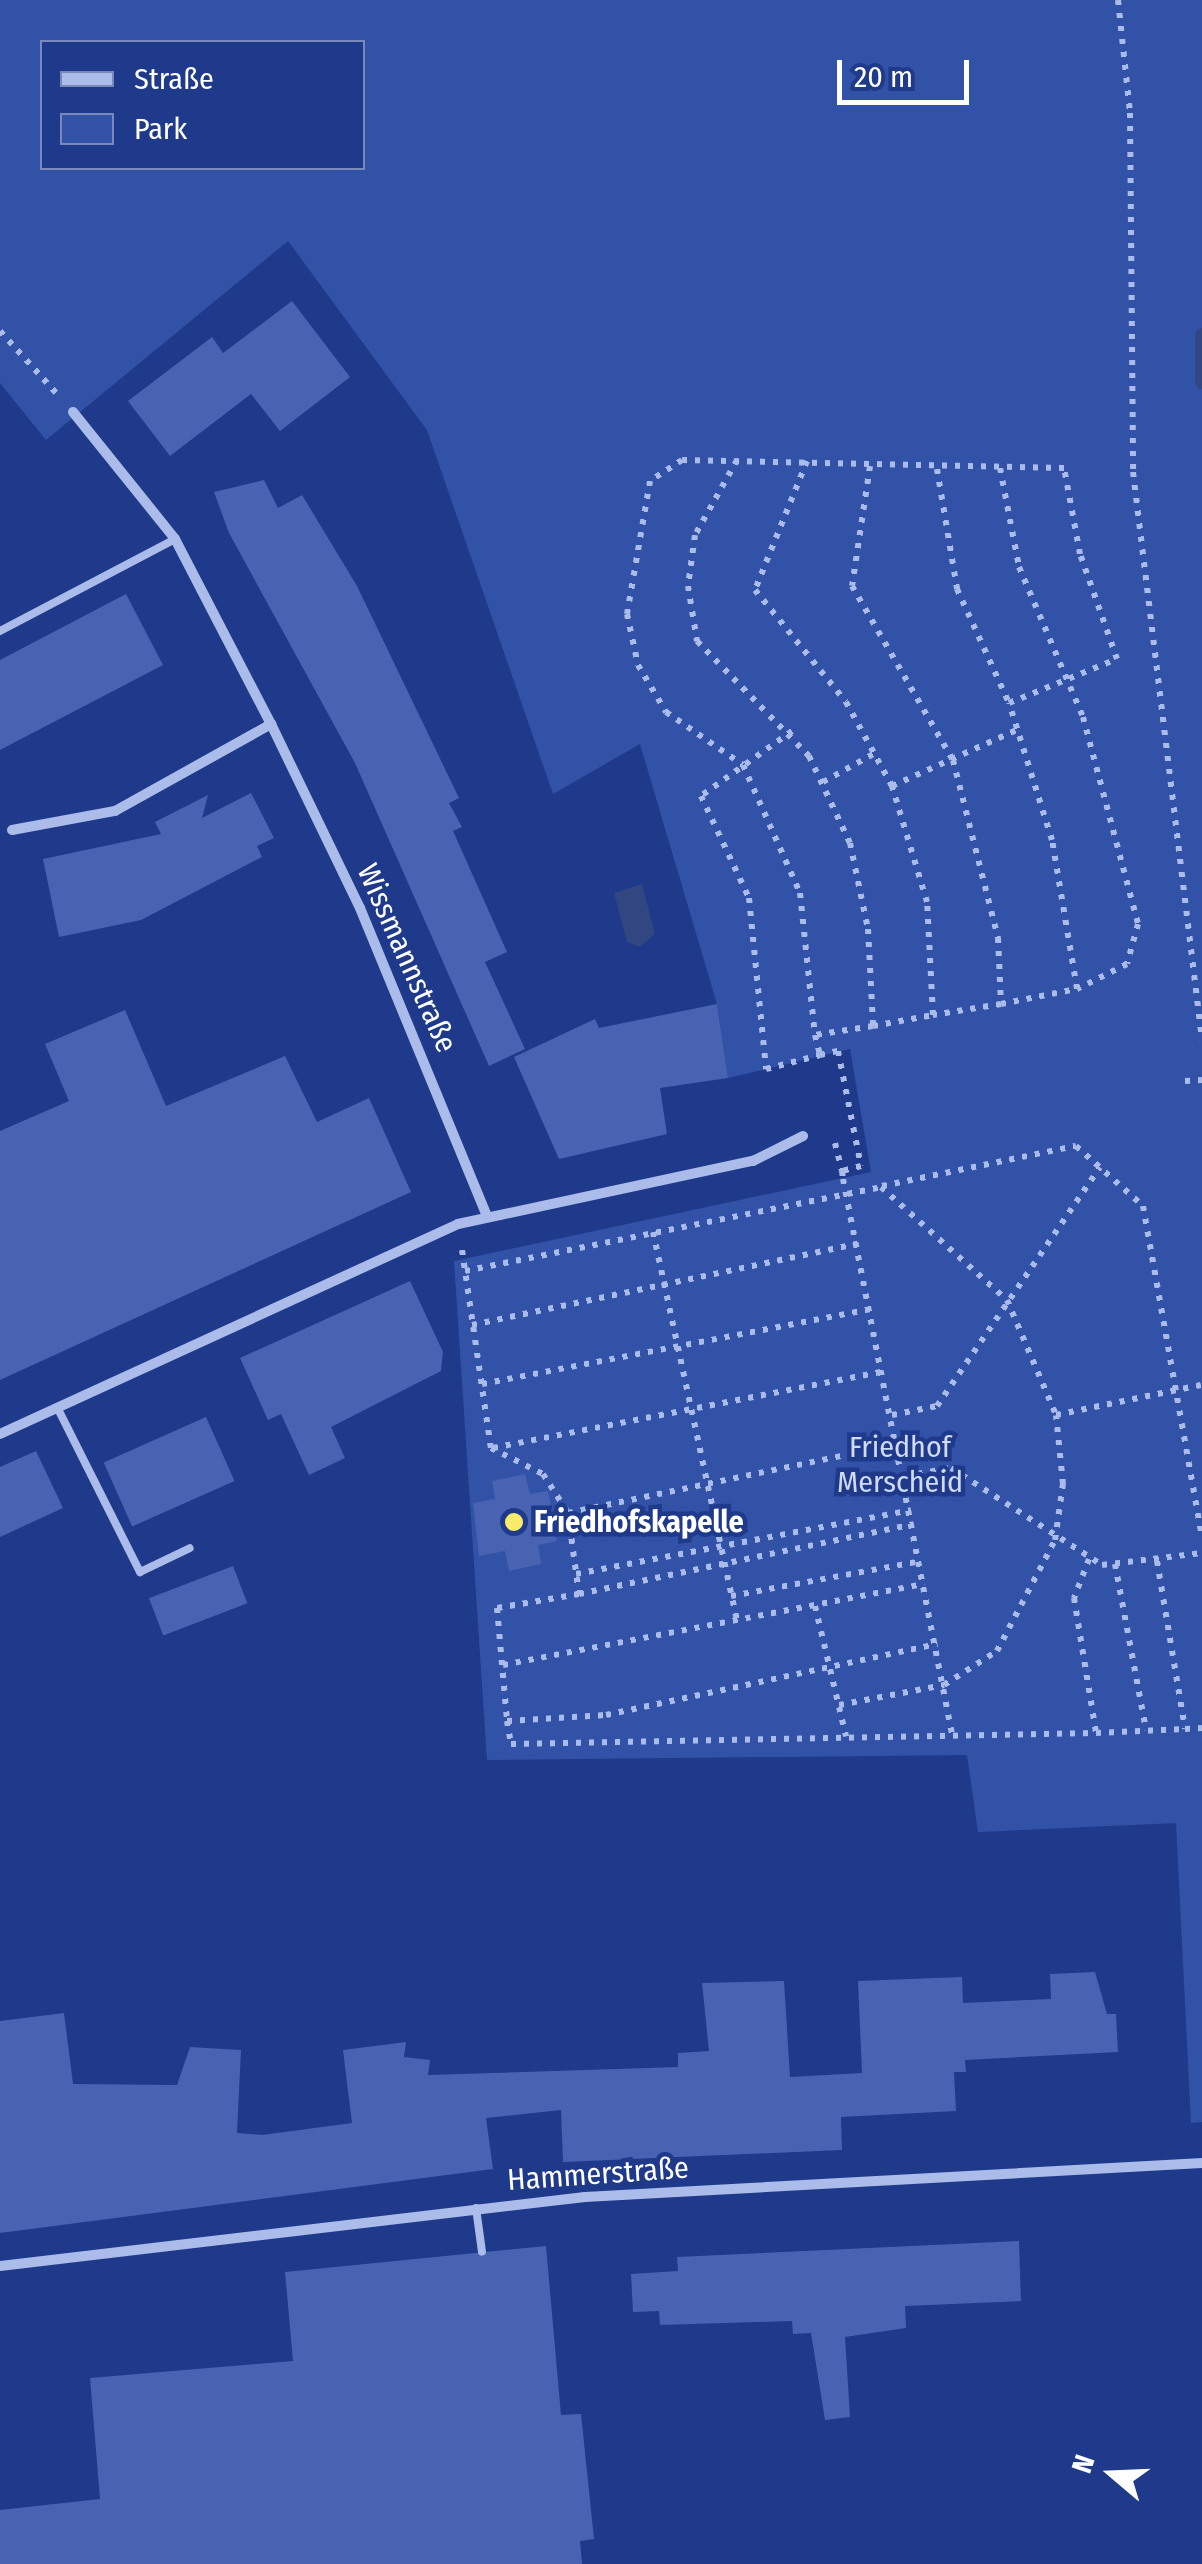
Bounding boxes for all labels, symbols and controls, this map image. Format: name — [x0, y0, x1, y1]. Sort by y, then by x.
legend — [40, 40, 365, 170]
scale bar — [842, 40, 974, 102]
text: 20 m — [854, 59, 913, 95]
text: Straße — [134, 61, 214, 97]
text: Park — [134, 111, 187, 147]
street label: Wissmannstraße — [349, 858, 465, 1058]
park label: Friedhof Merscheid — [837, 1429, 963, 1500]
place label: Friedhofskapelle — [534, 1504, 744, 1540]
marker: Friedhofskapelle — [503, 1511, 525, 1533]
street label: Hammerstraße — [506, 2150, 690, 2198]
north arrow — [1062, 2424, 1162, 2524]
text: N — [1065, 2451, 1101, 2477]

